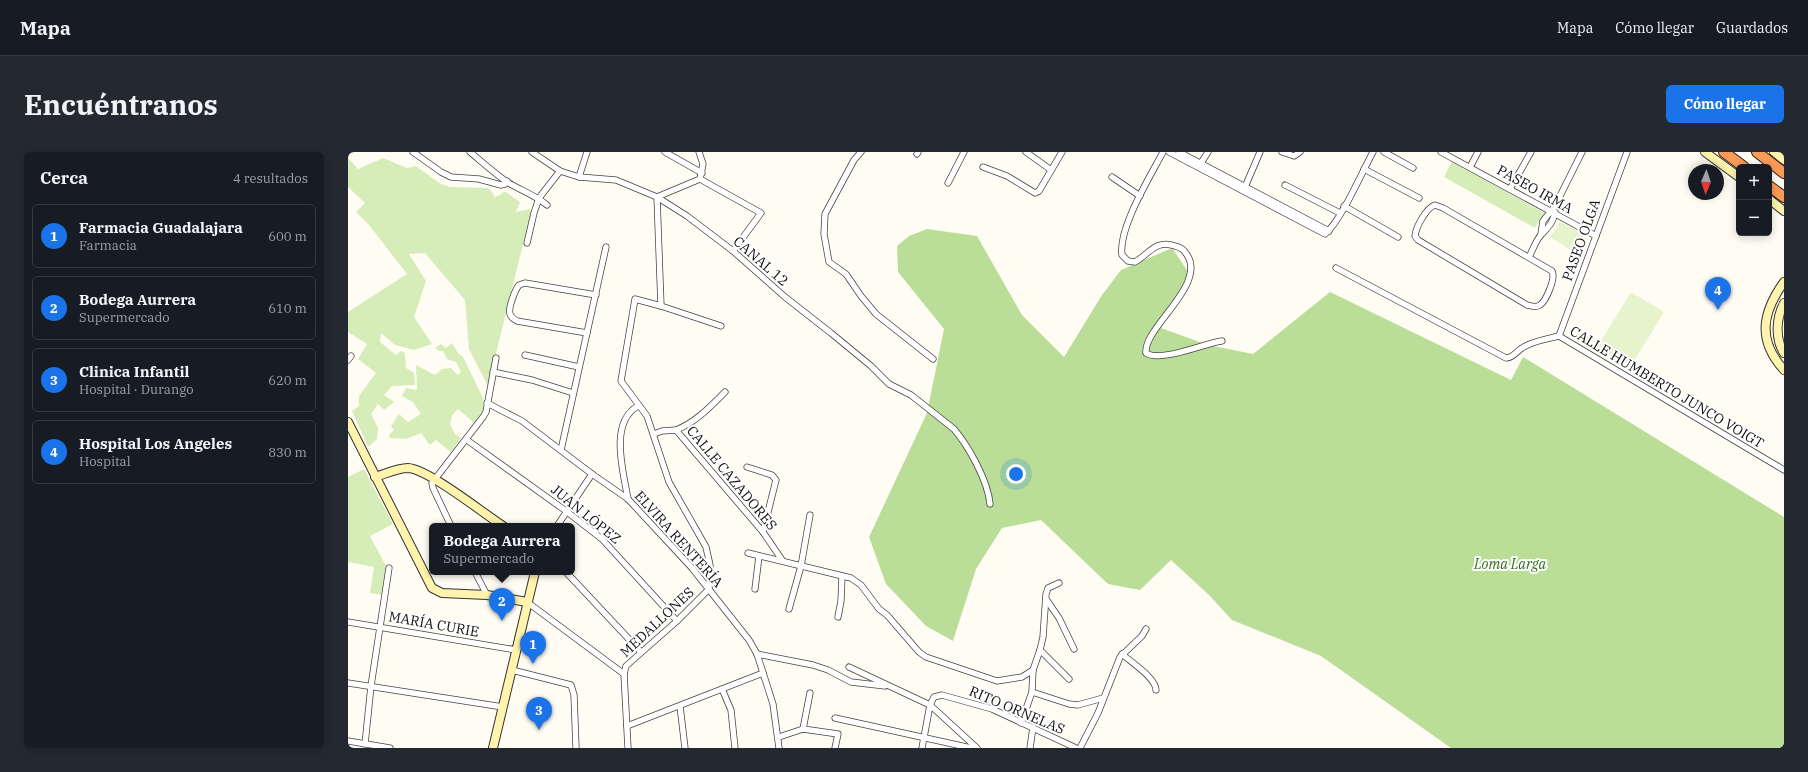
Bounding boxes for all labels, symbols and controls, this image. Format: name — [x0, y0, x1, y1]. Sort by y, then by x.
text: Mapa — [20, 16, 71, 40]
text: Mapa — [1557, 19, 1593, 37]
text: Cómo llegar — [1615, 19, 1694, 37]
text: Guardados — [1716, 19, 1788, 37]
button: Cómo llegar — [1666, 85, 1784, 123]
text: Encuéntranos — [24, 86, 218, 123]
street label: PASEO IRMA — [1494, 161, 1577, 217]
north arrow — [1688, 164, 1724, 200]
map controls — [1736, 164, 1772, 236]
button: + — [1736, 164, 1772, 200]
text: Cerca — [40, 167, 88, 189]
text: 4 resultados — [233, 170, 308, 187]
street label: PASEO OLGA — [1558, 196, 1604, 283]
button: − — [1736, 200, 1772, 236]
text: Farmacia Guadalajara — [79, 218, 243, 237]
text: 1 — [50, 228, 58, 245]
text: 600 m — [268, 228, 307, 245]
street label: CANAL 12 — [730, 232, 792, 290]
text: Farmacia — [79, 237, 137, 254]
pin: 4 — [1705, 277, 1731, 310]
text: Bodega Aurrera — [79, 290, 196, 309]
text: 2 — [50, 300, 58, 317]
text: 610 m — [268, 300, 307, 317]
text: Supermercado — [79, 309, 170, 326]
street label: CALLE HUMBERTO JUNCO VOIGT — [1567, 322, 1767, 452]
text: Clinica Infantil — [79, 362, 189, 381]
text: 3 — [50, 372, 58, 389]
text: 620 m — [268, 372, 307, 389]
text: Hospital · Durango — [79, 381, 194, 398]
street label: CALLE CAZADORES — [683, 422, 781, 534]
text: Hospital Los Angeles — [79, 434, 232, 453]
text: 4 — [50, 444, 58, 461]
text: 830 m — [268, 444, 307, 461]
text: Hospital — [79, 453, 131, 470]
your location — [1006, 464, 1026, 484]
street label: JUAN LÓPEZ — [547, 480, 625, 548]
street label: ELVIRA RENTERÍA — [631, 486, 728, 591]
popup — [429, 523, 575, 575]
text: Bodega Aurrera — [443, 531, 561, 550]
text: Supermercado — [443, 550, 534, 567]
park label: Loma Larga — [1473, 555, 1546, 573]
street label: MEDALLONES — [616, 583, 698, 661]
pin: 2 — [489, 588, 515, 621]
street label: MARÍA CURIE — [387, 606, 481, 641]
pin: 1 — [520, 631, 546, 664]
street label: RITO ORNELAS — [966, 682, 1068, 738]
pin: 3 — [526, 697, 552, 730]

